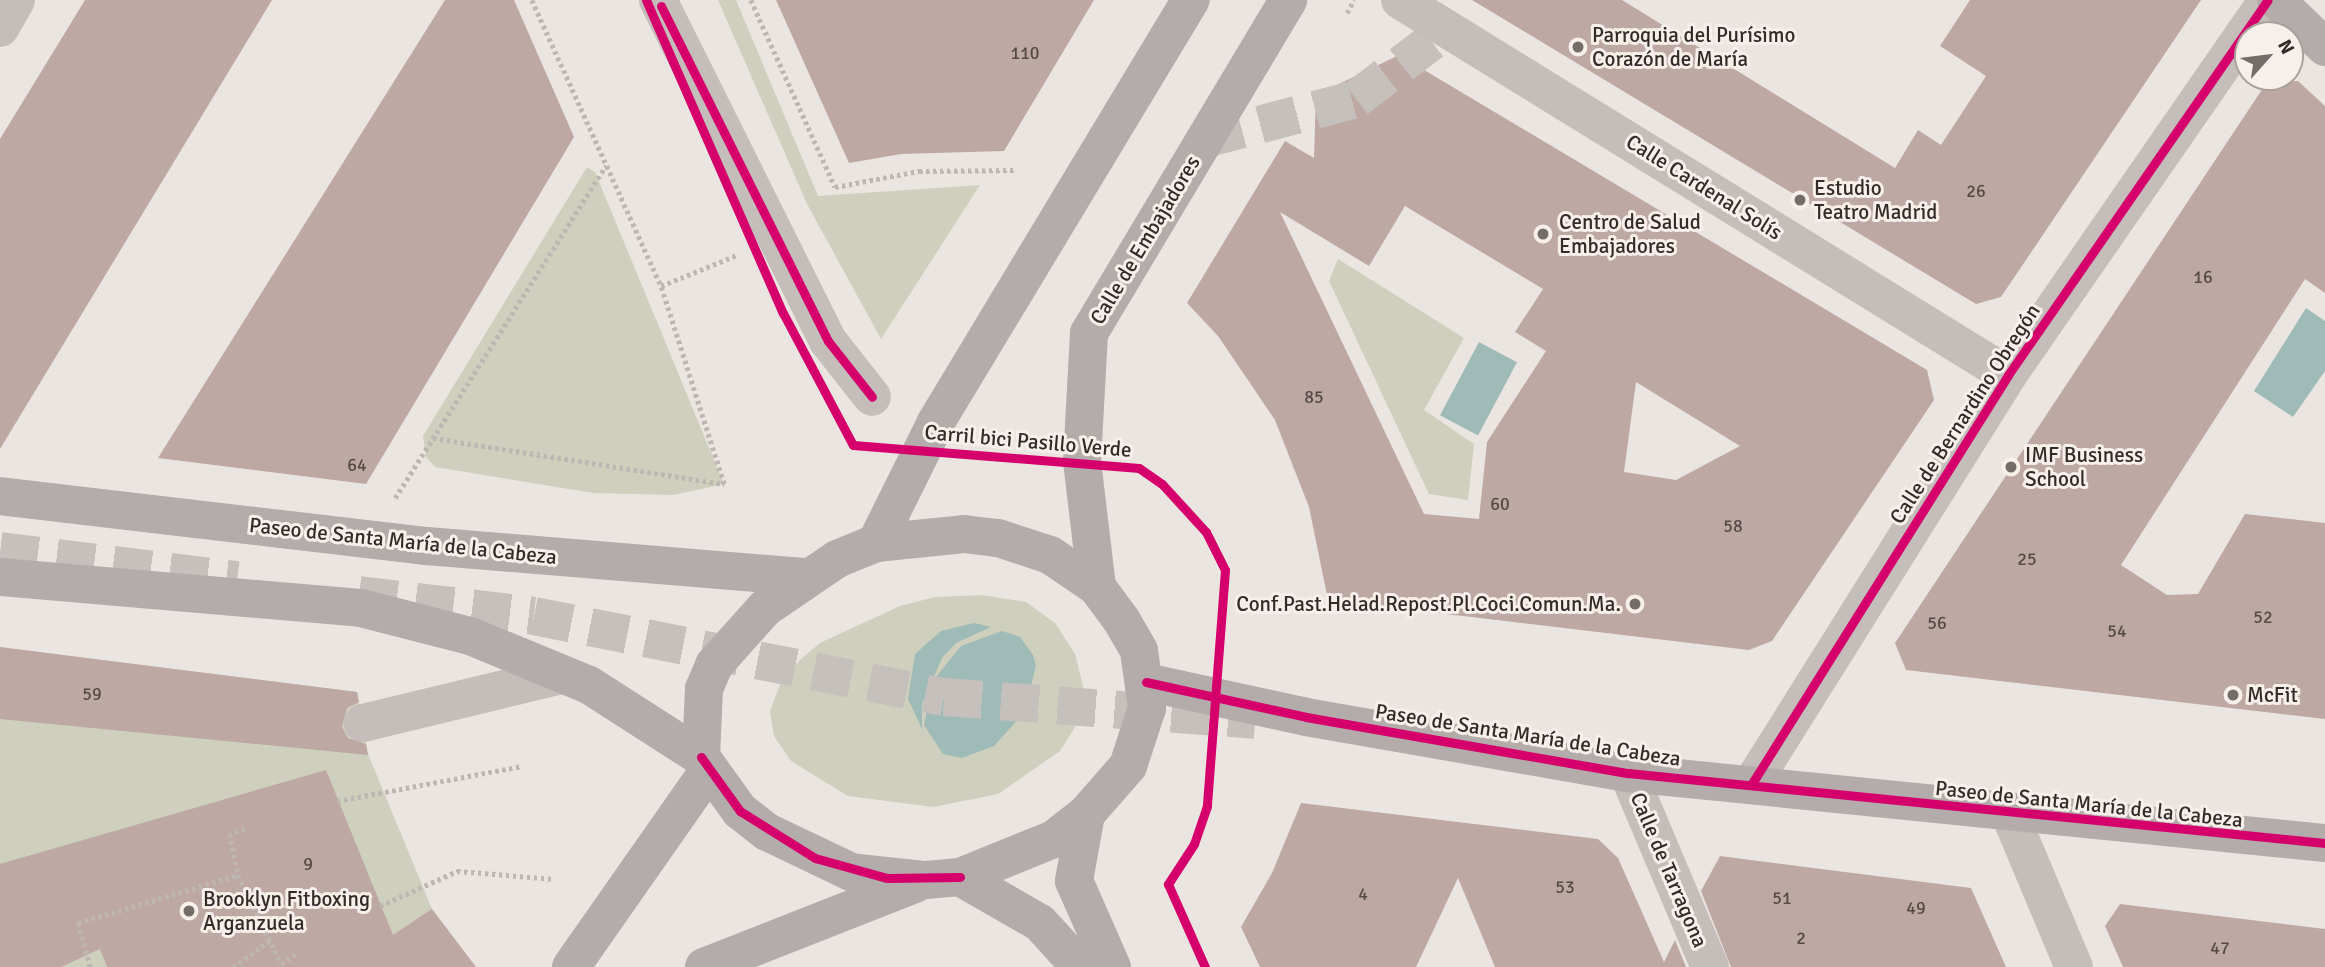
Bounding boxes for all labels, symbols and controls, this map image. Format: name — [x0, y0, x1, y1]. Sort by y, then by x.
north arrow — [2234, 21, 2304, 91]
place label: Parroquia del Purísimo Corazón de María — [1592, 22, 1795, 72]
text: N — [2272, 36, 2299, 59]
marker: Parroquia del Purísimo Corazón de María — [1570, 39, 1586, 55]
house number: 110 — [1010, 42, 1040, 64]
street label: Calle Cardenal Solís — [1621, 129, 1787, 245]
street label: Calle de Embajadores — [1085, 151, 1205, 329]
place label: Estudio Teatro Madrid — [1814, 175, 1937, 225]
house number: 26 — [1966, 180, 1986, 202]
marker: Estudio Teatro Madrid — [1792, 192, 1808, 208]
place label: Centro de Salud Embajadores — [1559, 209, 1701, 259]
marker: Centro de Salud Embajadores — [1533, 224, 1553, 244]
house number: 16 — [2193, 266, 2213, 288]
street label: Calle de Bernardino Obregón — [1884, 299, 2046, 529]
house number: 85 — [1304, 386, 1324, 408]
street label: Carril bici Pasillo Verde — [923, 419, 1133, 463]
place label: IMF Business School — [2025, 442, 2143, 492]
house number: 64 — [347, 454, 367, 476]
marker: IMF Business School — [2003, 459, 2019, 475]
house number: 60 — [1490, 493, 1510, 515]
street label: Paseo de Santa María de la Cabeza — [248, 512, 558, 570]
house number: 58 — [1723, 515, 1743, 537]
house number: 25 — [2017, 548, 2037, 570]
place label: Conf.Past.Helad.Repost.Pl.Coci.Comun.Ma. — [1236, 591, 1621, 617]
marker: Conf.Past.Helad.Repost.Pl.Coci.Comun.Ma. — [1627, 596, 1643, 612]
house number: 52 — [2253, 606, 2273, 628]
house number: 56 — [1927, 612, 1947, 634]
house number: 54 — [2107, 620, 2127, 642]
place label: McFit — [2247, 682, 2298, 708]
house number: 59 — [82, 683, 102, 705]
marker: McFit — [2225, 687, 2241, 703]
street label: Paseo de Santa María de la Cabeza — [1373, 698, 1683, 772]
street label: Paseo de Santa María de la Cabeza — [1934, 775, 2244, 833]
street label: Calle de Tarragona — [1625, 789, 1713, 951]
house number: 9 — [303, 853, 313, 875]
house number: 53 — [1555, 876, 1575, 898]
house number: 4 — [1358, 883, 1368, 905]
place label: Brooklyn Fitboxing Arganzuela — [203, 886, 370, 936]
house number: 51 — [1772, 887, 1792, 909]
house number: 49 — [1906, 897, 1926, 919]
marker: Brooklyn Fitboxing Arganzuela — [181, 903, 197, 919]
house number: 2 — [1796, 927, 1806, 949]
house number: 47 — [2210, 937, 2230, 959]

